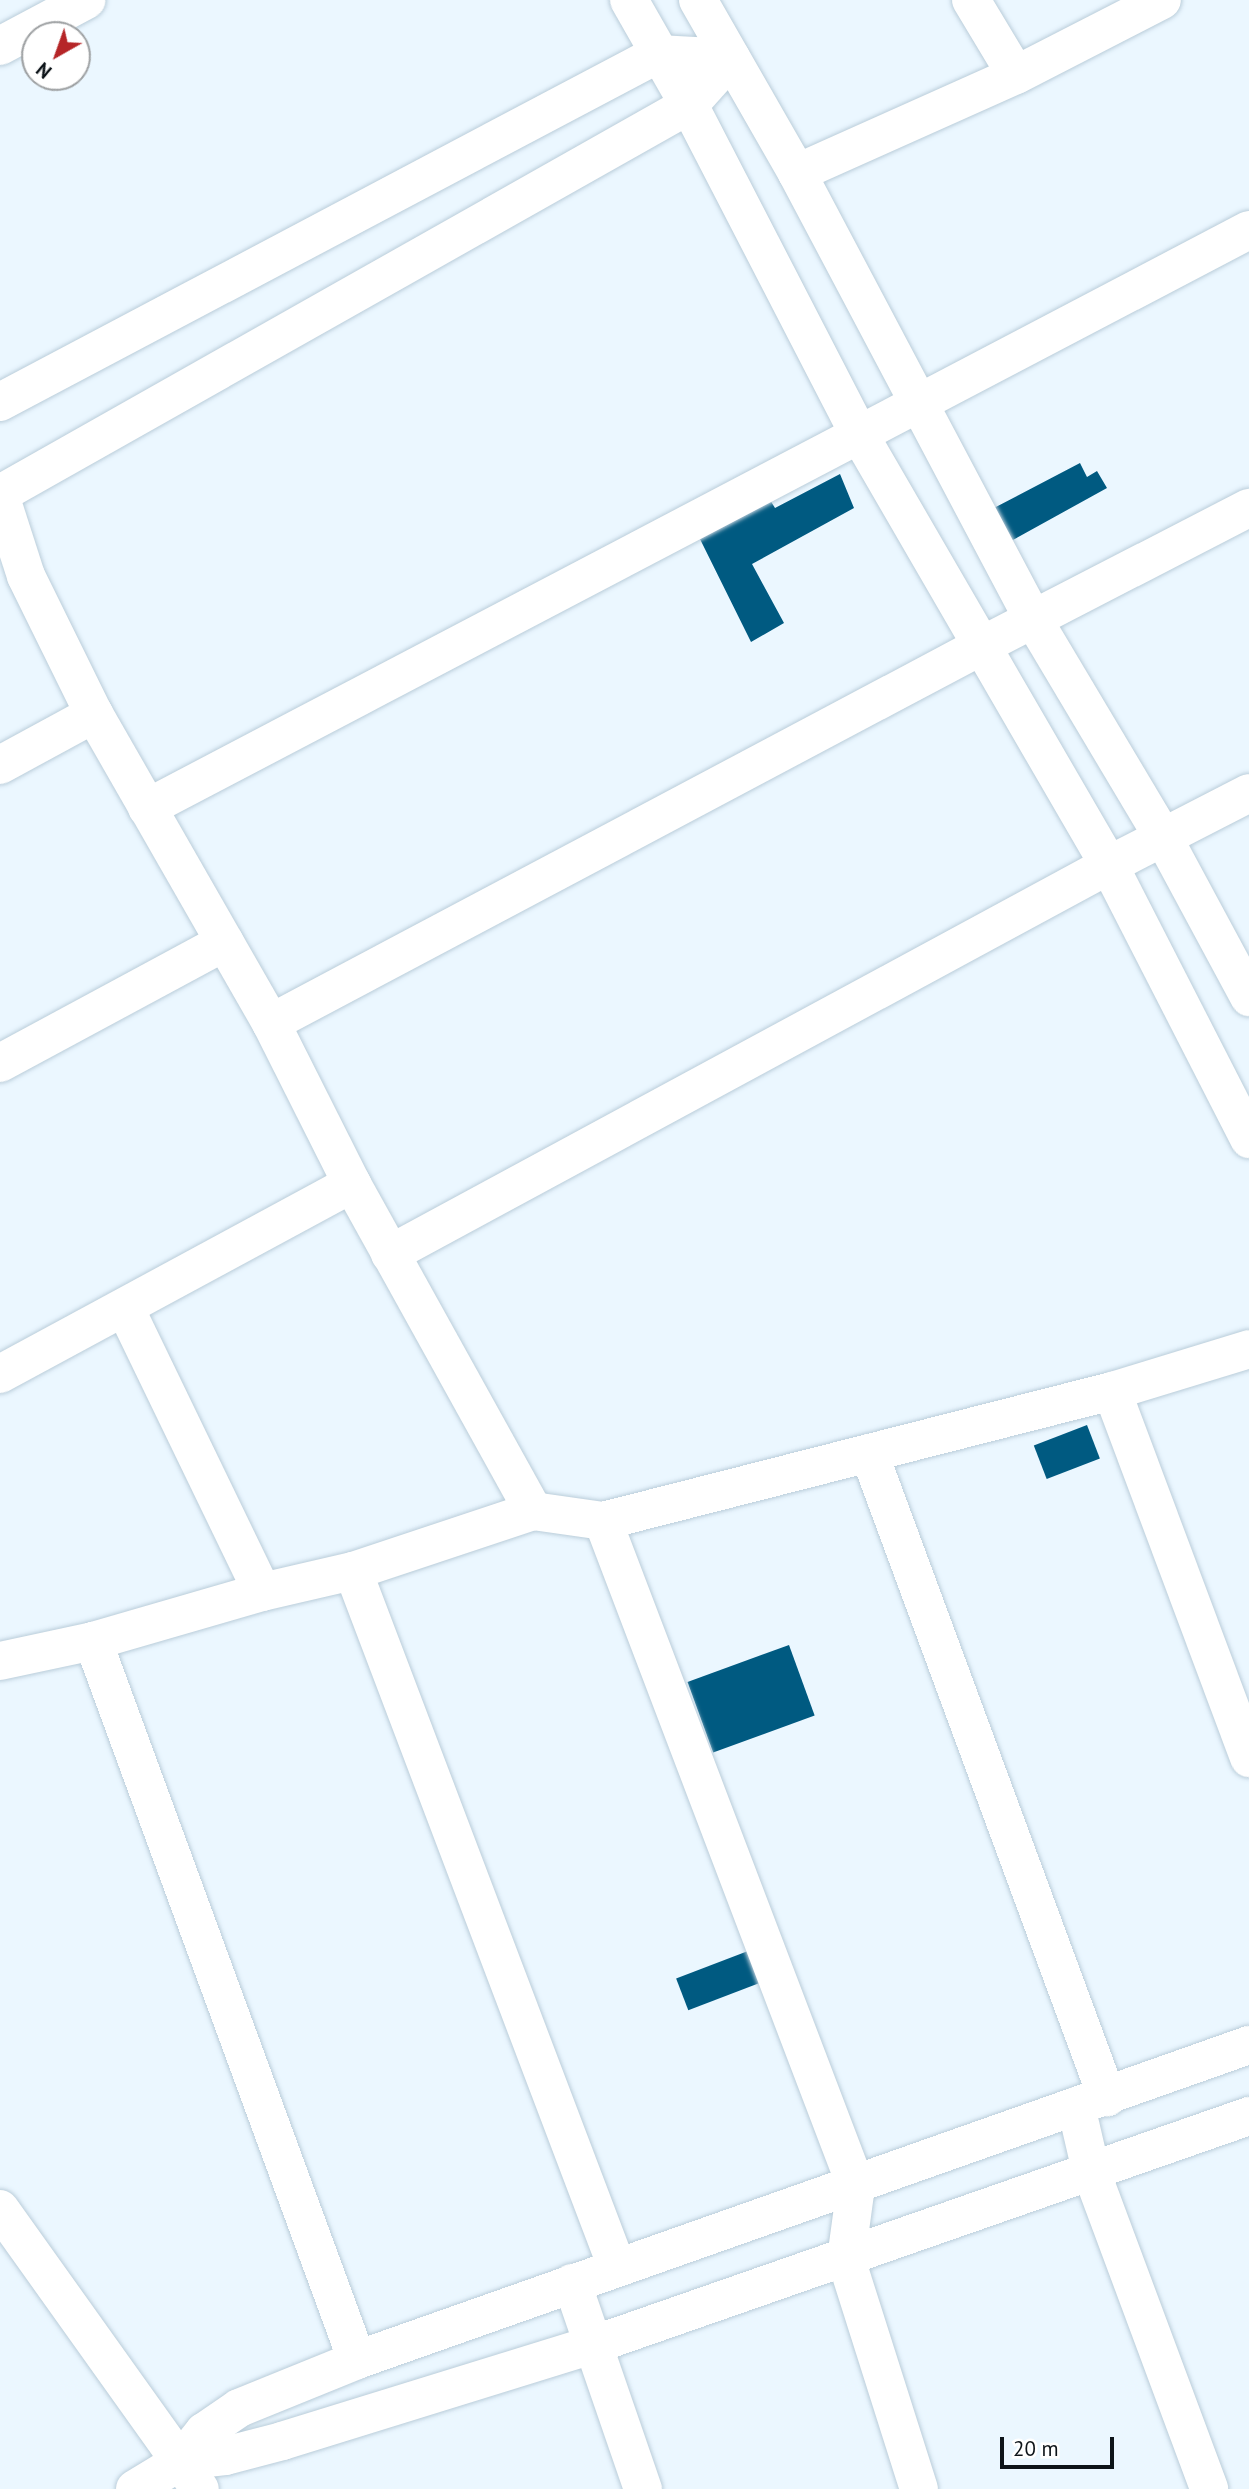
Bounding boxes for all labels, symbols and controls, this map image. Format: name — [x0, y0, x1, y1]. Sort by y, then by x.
north arrow — [21, 21, 91, 91]
text: N — [31, 57, 56, 84]
scale bar — [1004, 2422, 1118, 2466]
text: 20 m — [1013, 2435, 1059, 2462]

